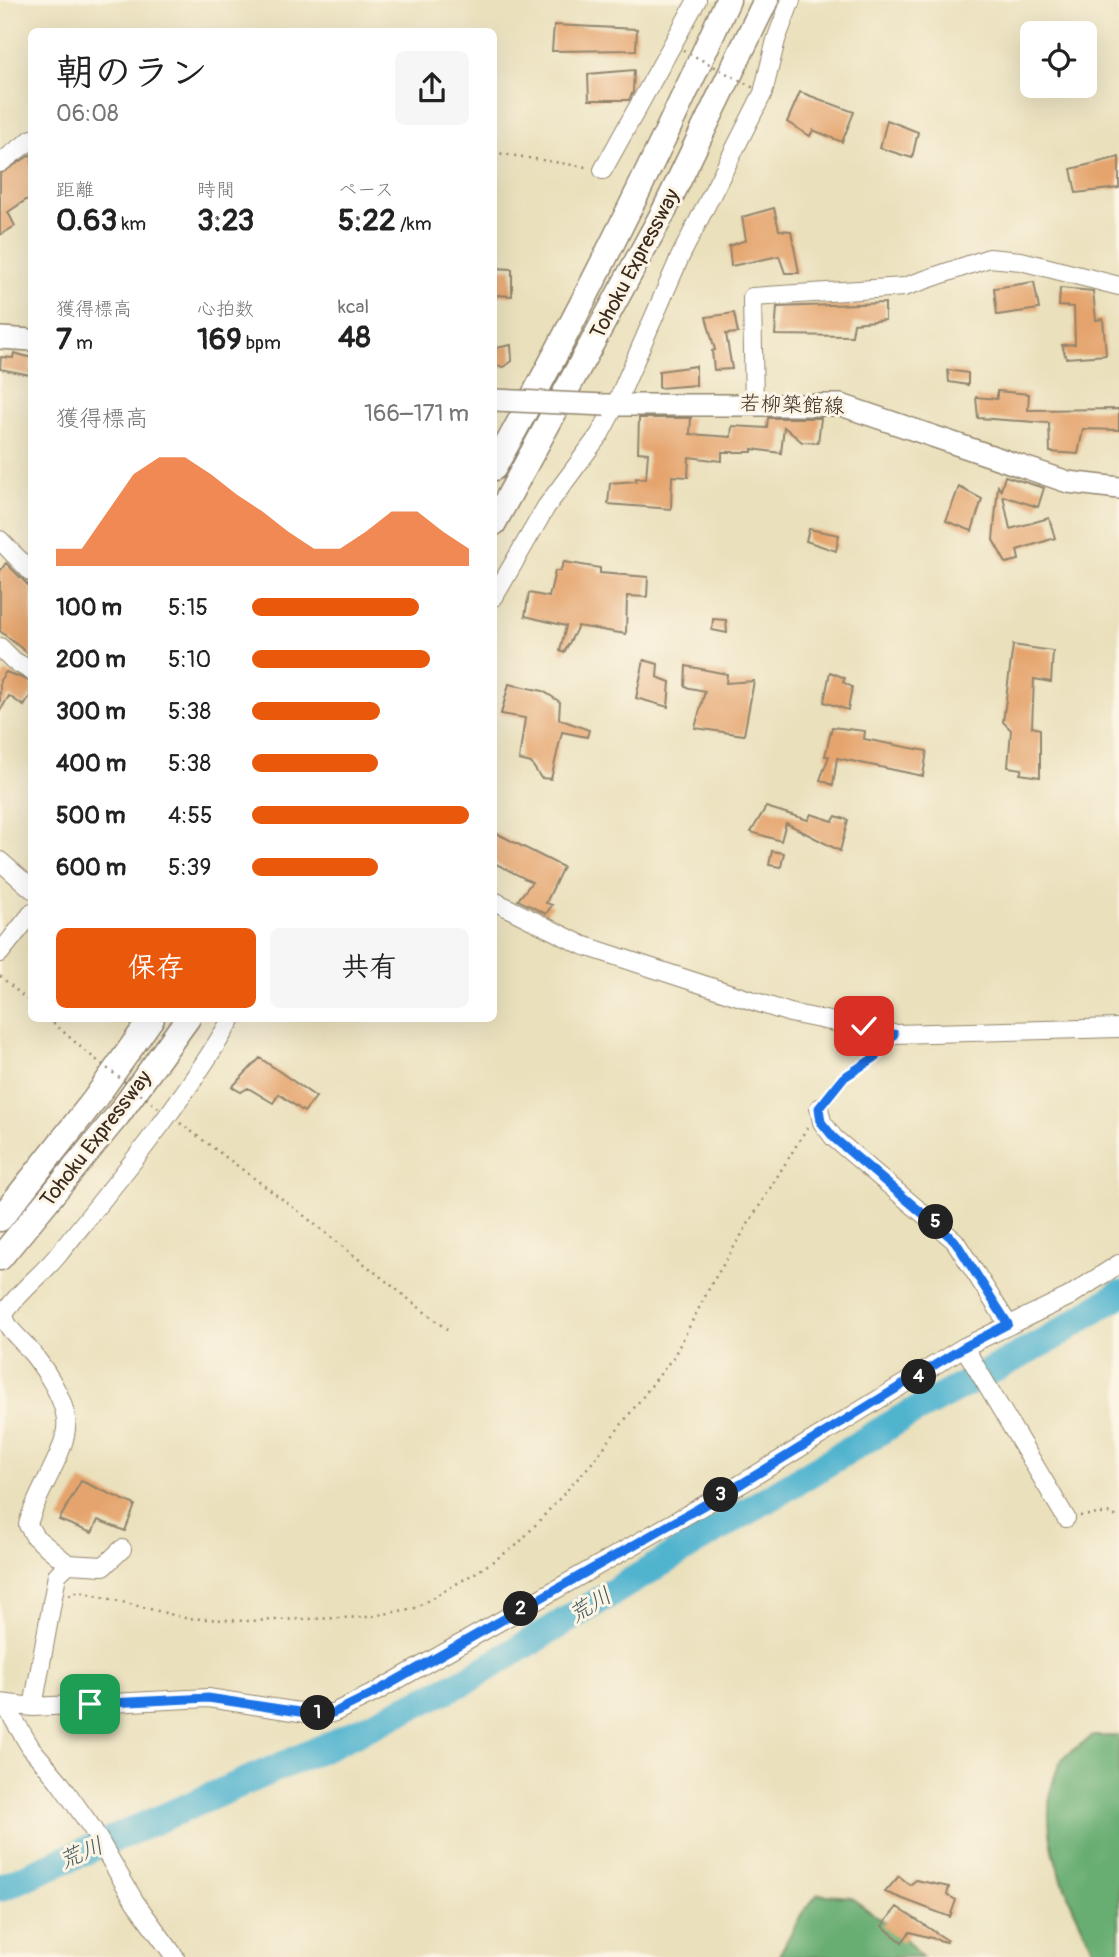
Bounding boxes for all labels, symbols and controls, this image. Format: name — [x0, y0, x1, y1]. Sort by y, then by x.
map controls — [1020, 21, 1097, 98]
button: locate — [1020, 21, 1097, 98]
text: 朝のラン — [56, 49, 208, 97]
button: share — [395, 51, 469, 125]
text: 06:08 — [56, 99, 119, 128]
text: 距離 — [56, 178, 94, 202]
text: 時間 — [197, 178, 235, 202]
text: ペース — [338, 178, 394, 202]
street label: Tohoku Expressway — [584, 184, 686, 344]
text: 0.63 — [56, 202, 117, 239]
text: 3:23 — [197, 202, 254, 239]
text: 5:22 — [338, 202, 396, 239]
text: km — [117, 212, 146, 236]
text: /km — [396, 212, 432, 236]
text: kcal — [338, 295, 369, 319]
text: 獲得標高 — [56, 297, 132, 321]
text: 心拍数 — [197, 297, 254, 321]
text: 48 — [338, 319, 371, 356]
text: 7 — [56, 321, 72, 358]
text: 169 — [197, 321, 242, 358]
text: m — [72, 331, 93, 355]
text: bpm — [242, 331, 281, 355]
street label: 若柳築館線 — [739, 390, 845, 420]
text: 166–171 m — [364, 399, 469, 428]
text: 獲得標高 — [56, 404, 148, 433]
text: 100 m — [56, 593, 122, 622]
text: 5:15 — [168, 593, 208, 622]
text: 200 m — [56, 645, 126, 674]
text: 5:10 — [168, 645, 211, 674]
text: 300 m — [56, 697, 126, 726]
text: 5:38 — [168, 697, 211, 726]
text: 400 m — [56, 749, 126, 778]
text: 5:38 — [168, 749, 211, 778]
text: 500 m — [56, 801, 125, 830]
text: 4:55 — [168, 801, 212, 830]
text: 600 m — [56, 853, 126, 882]
text: 5:39 — [168, 853, 211, 882]
button: 保存 — [56, 928, 256, 1008]
button: 共有 — [270, 928, 469, 1008]
pin — [834, 996, 894, 1056]
icon: check — [845, 1007, 883, 1045]
street label: Tohoku Expressway — [34, 1065, 158, 1213]
pin: 5 — [918, 1204, 954, 1240]
text: 5 — [930, 1209, 941, 1233]
pin: 4 — [902, 1360, 936, 1394]
text: 4 — [913, 1364, 924, 1388]
pin: 3 — [704, 1478, 738, 1512]
text: 3 — [715, 1482, 726, 1506]
water label: 荒川 — [563, 1581, 617, 1629]
pin: 2 — [504, 1592, 538, 1626]
text: 2 — [515, 1596, 526, 1620]
pin — [60, 1674, 120, 1734]
icon: arrive — [71, 1685, 109, 1723]
pin: 1 — [300, 1696, 336, 1730]
text: 1 — [314, 1700, 321, 1724]
water label: 荒川 — [54, 1831, 108, 1875]

